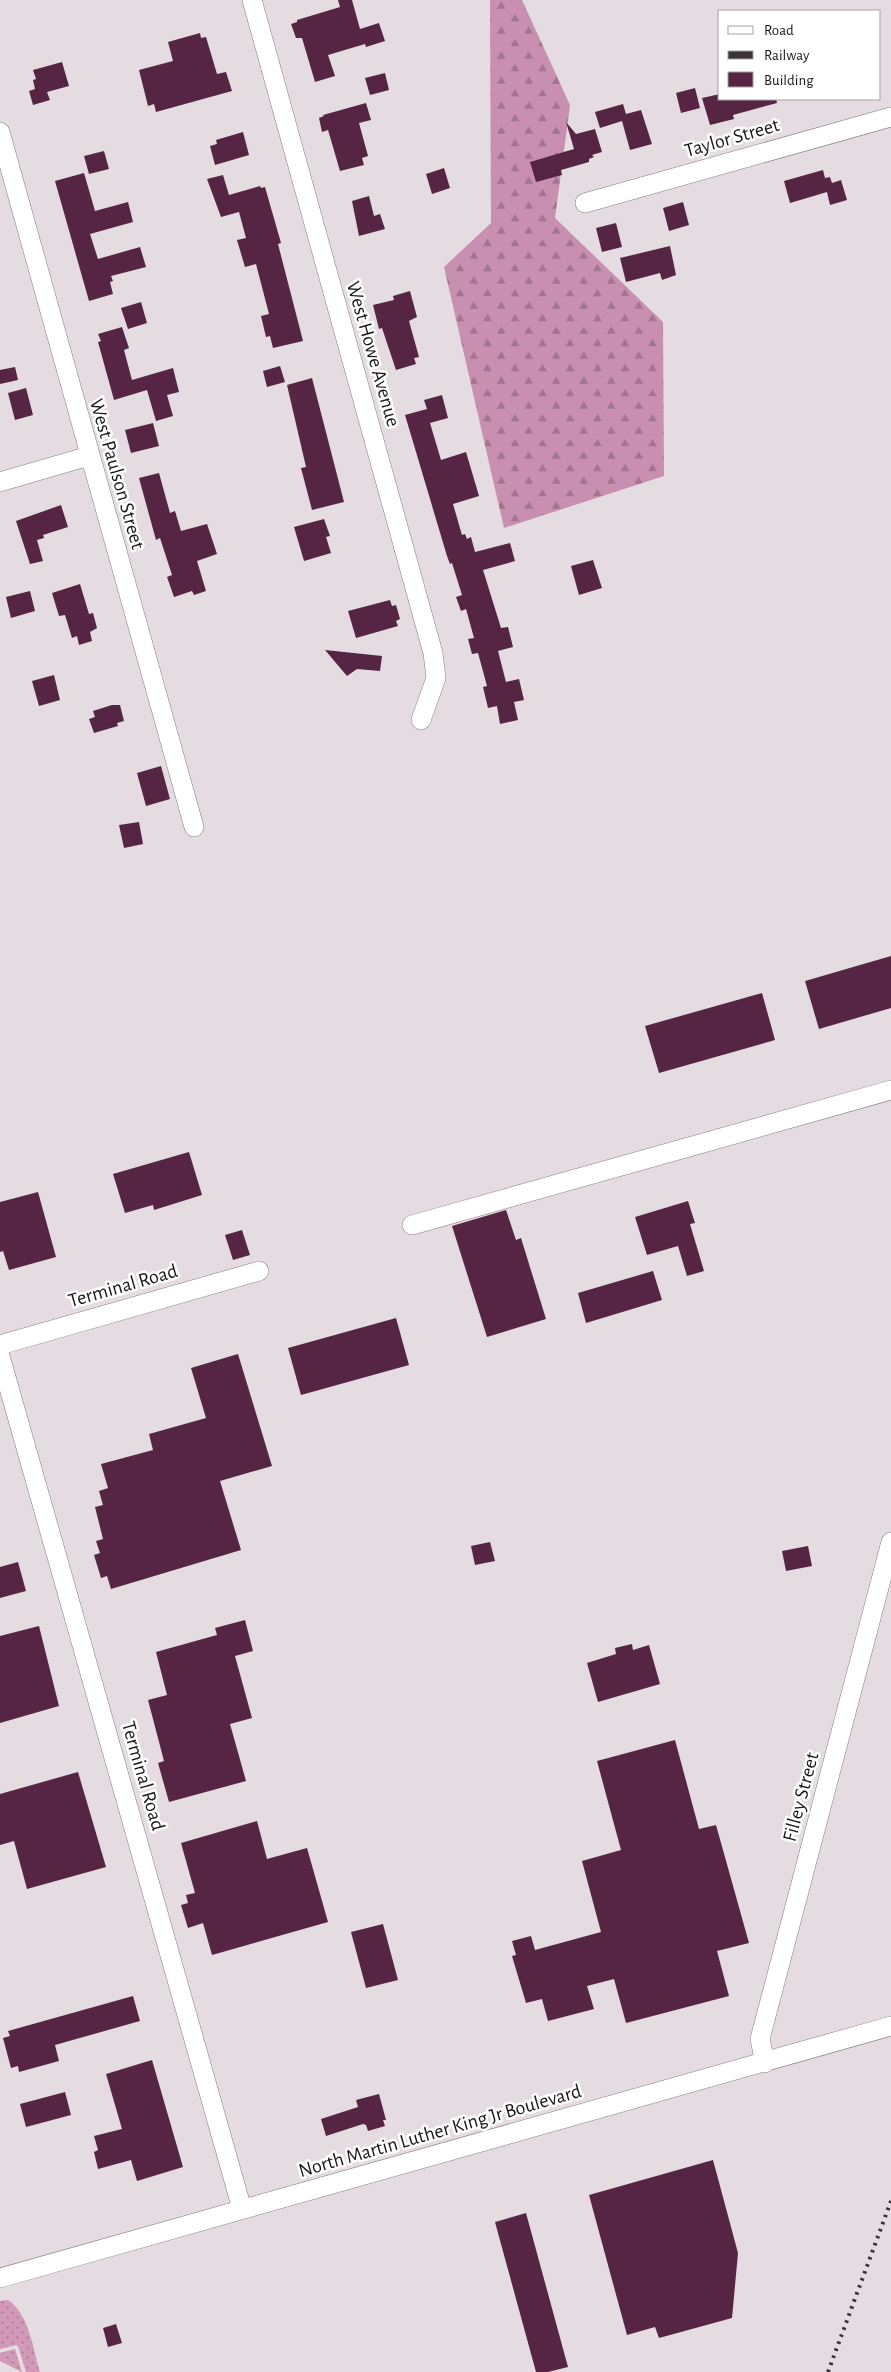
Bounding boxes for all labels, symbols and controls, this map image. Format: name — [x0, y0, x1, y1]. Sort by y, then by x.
legend — [718, 10, 881, 100]
text: Road — [764, 23, 794, 38]
text: Railway — [764, 48, 810, 63]
text: Building — [764, 73, 814, 88]
street label: Taylor Street — [682, 115, 782, 161]
street label: West Howe Avenue — [343, 279, 403, 429]
street label: West Paulson Street — [86, 397, 148, 552]
street label: Terminal Road — [66, 1261, 180, 1311]
street label: Terminal Road — [118, 1719, 168, 1833]
street label: Filley Street — [779, 1750, 823, 1844]
street label: North Martin Luther King Jr Boulevard — [296, 2081, 584, 2181]

